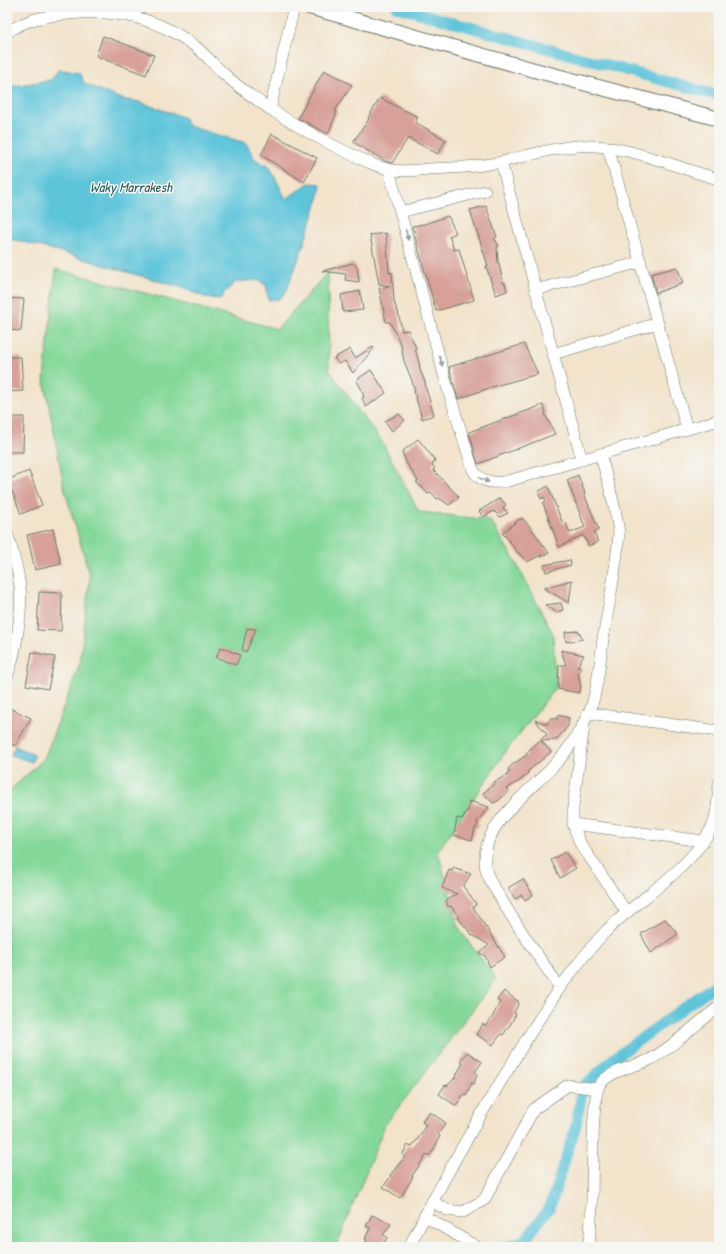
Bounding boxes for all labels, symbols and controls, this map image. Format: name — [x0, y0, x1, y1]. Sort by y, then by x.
water label: Waky Marrakesh — [90, 177, 173, 197]
one-way arrow — [404, 229, 410, 241]
one-way arrow — [438, 354, 444, 367]
one-way arrow — [479, 477, 491, 483]

